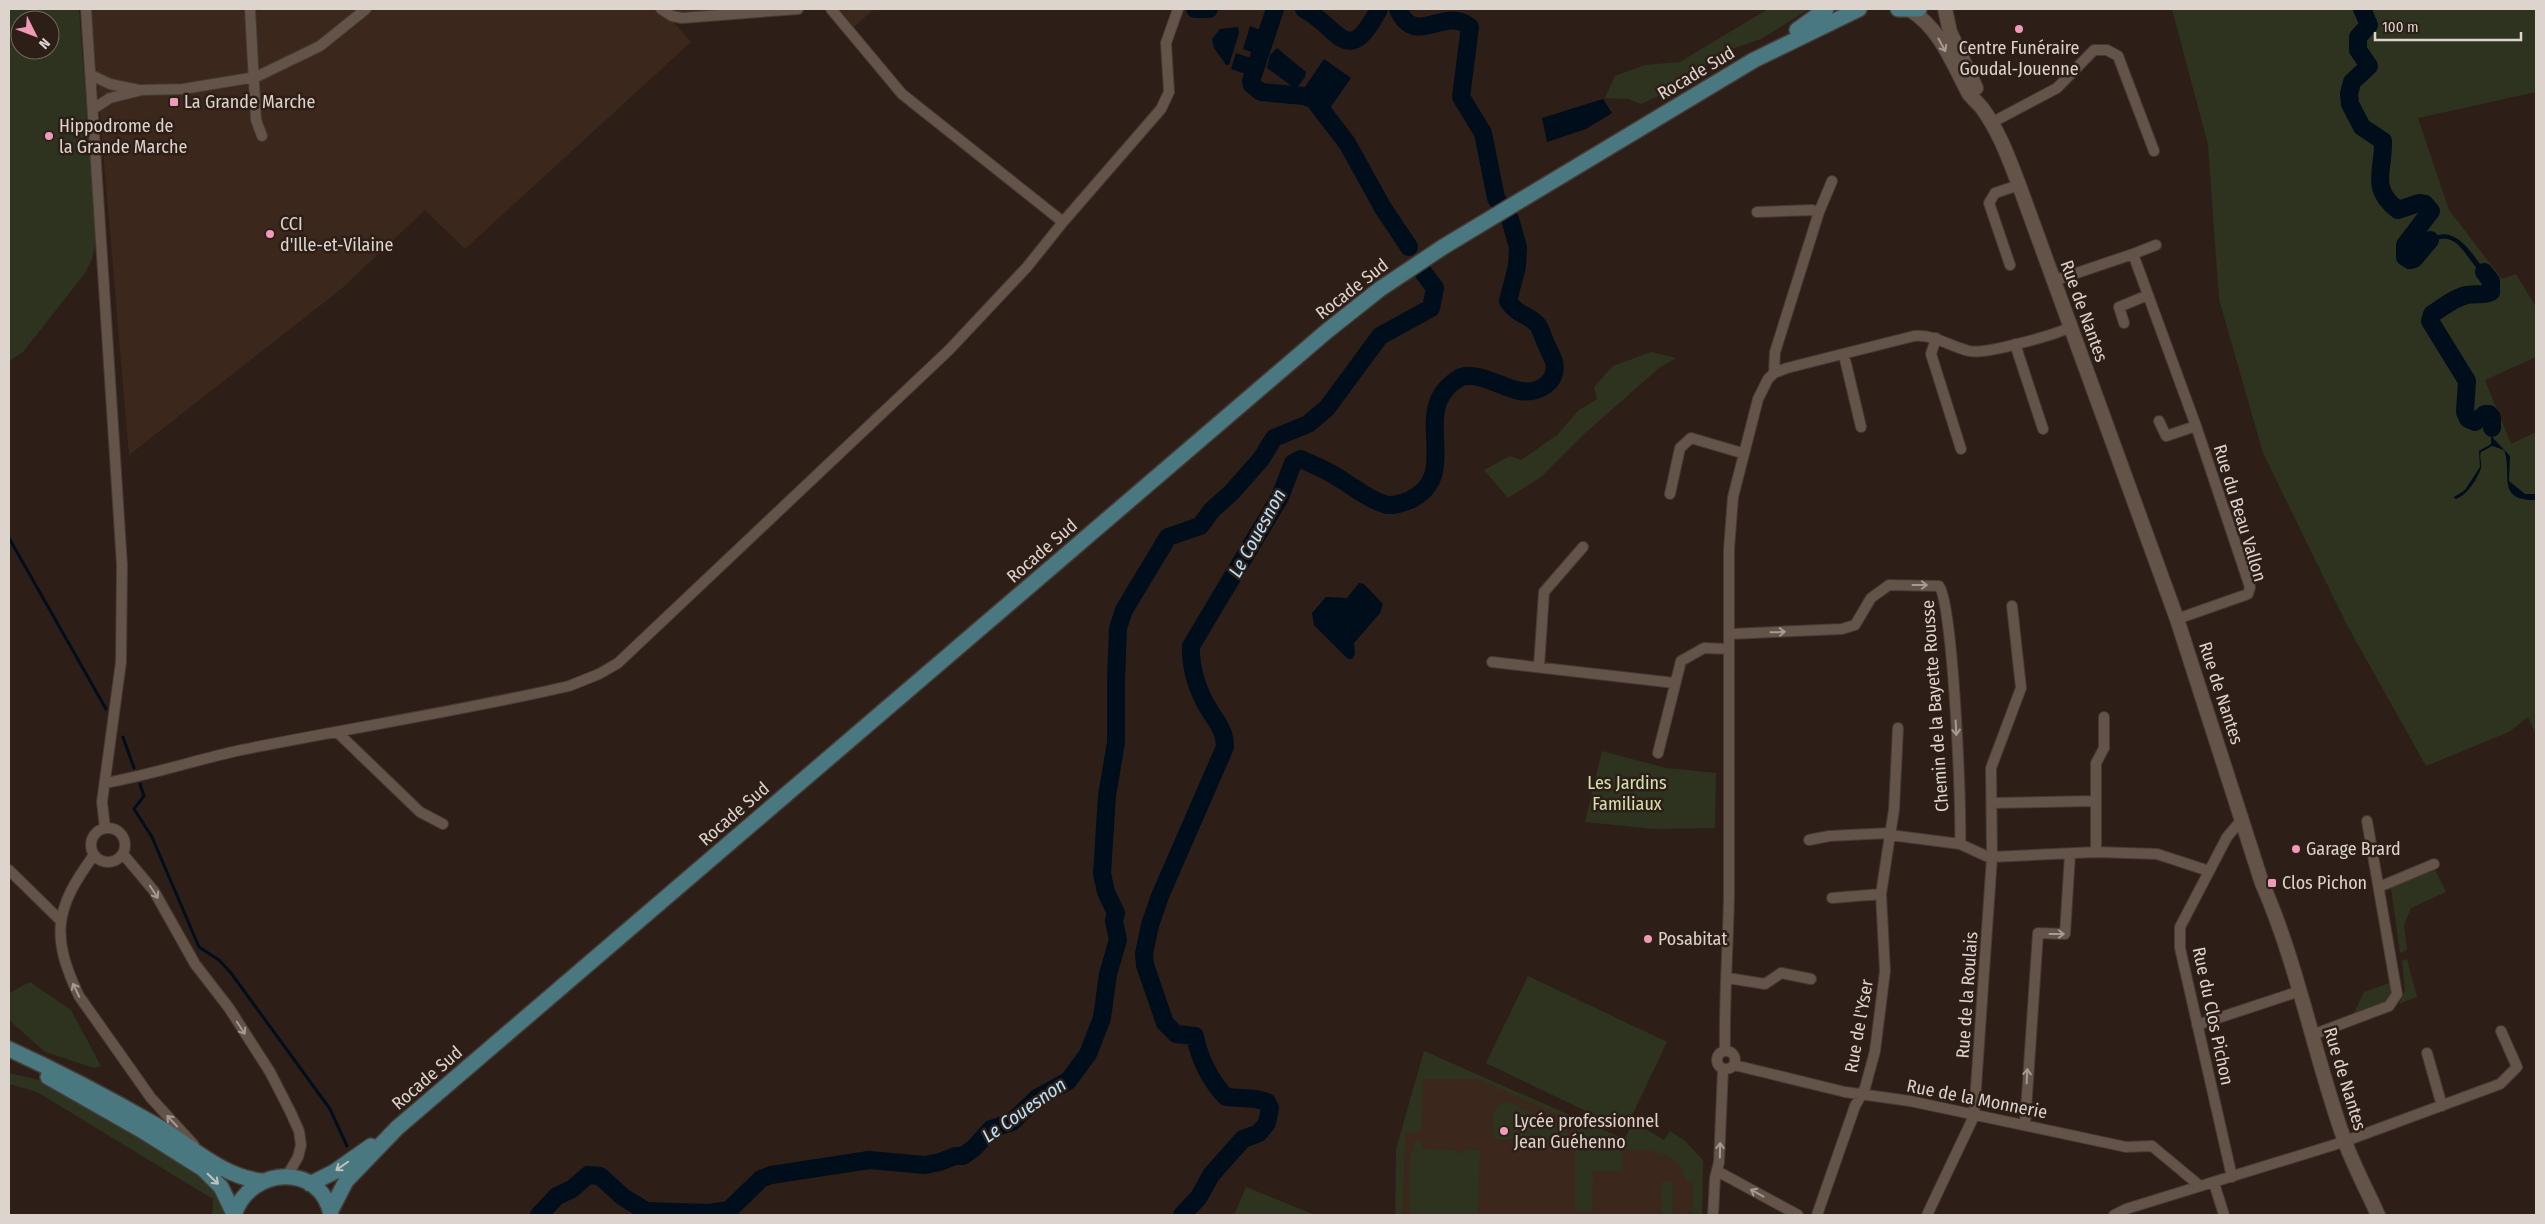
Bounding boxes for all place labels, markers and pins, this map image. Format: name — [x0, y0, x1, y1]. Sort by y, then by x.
marker: Centre Funéraire Goudal-Jouenne — [2013, 23, 2025, 35]
place label: Centre Funéraire Goudal-Jouenne — [1959, 37, 2079, 80]
place label: La Grande Marche — [184, 91, 316, 113]
marker: La Grande Marche — [168, 96, 180, 108]
place label: Hippodrome de la Grande Marche — [59, 115, 187, 158]
marker: Hippodrome de la Grande Marche — [43, 130, 55, 142]
place label: CCI d'Ille-et-Vilaine — [280, 213, 393, 256]
marker: CCI d'Ille-et-Vilaine — [264, 228, 276, 240]
place label: Garage Brard — [2306, 838, 2401, 860]
marker: Garage Brard — [2290, 843, 2302, 855]
place label: Clos Pichon — [2282, 872, 2367, 894]
marker: Clos Pichon — [2266, 877, 2278, 889]
place label: Posabitat — [1658, 928, 1727, 950]
marker: Posabitat — [1642, 933, 1654, 945]
place label: Lycée professionnel Jean Guéhenno — [1514, 1110, 1659, 1153]
marker: Lycée professionnel Jean Guéhenno — [1498, 1125, 1510, 1137]

